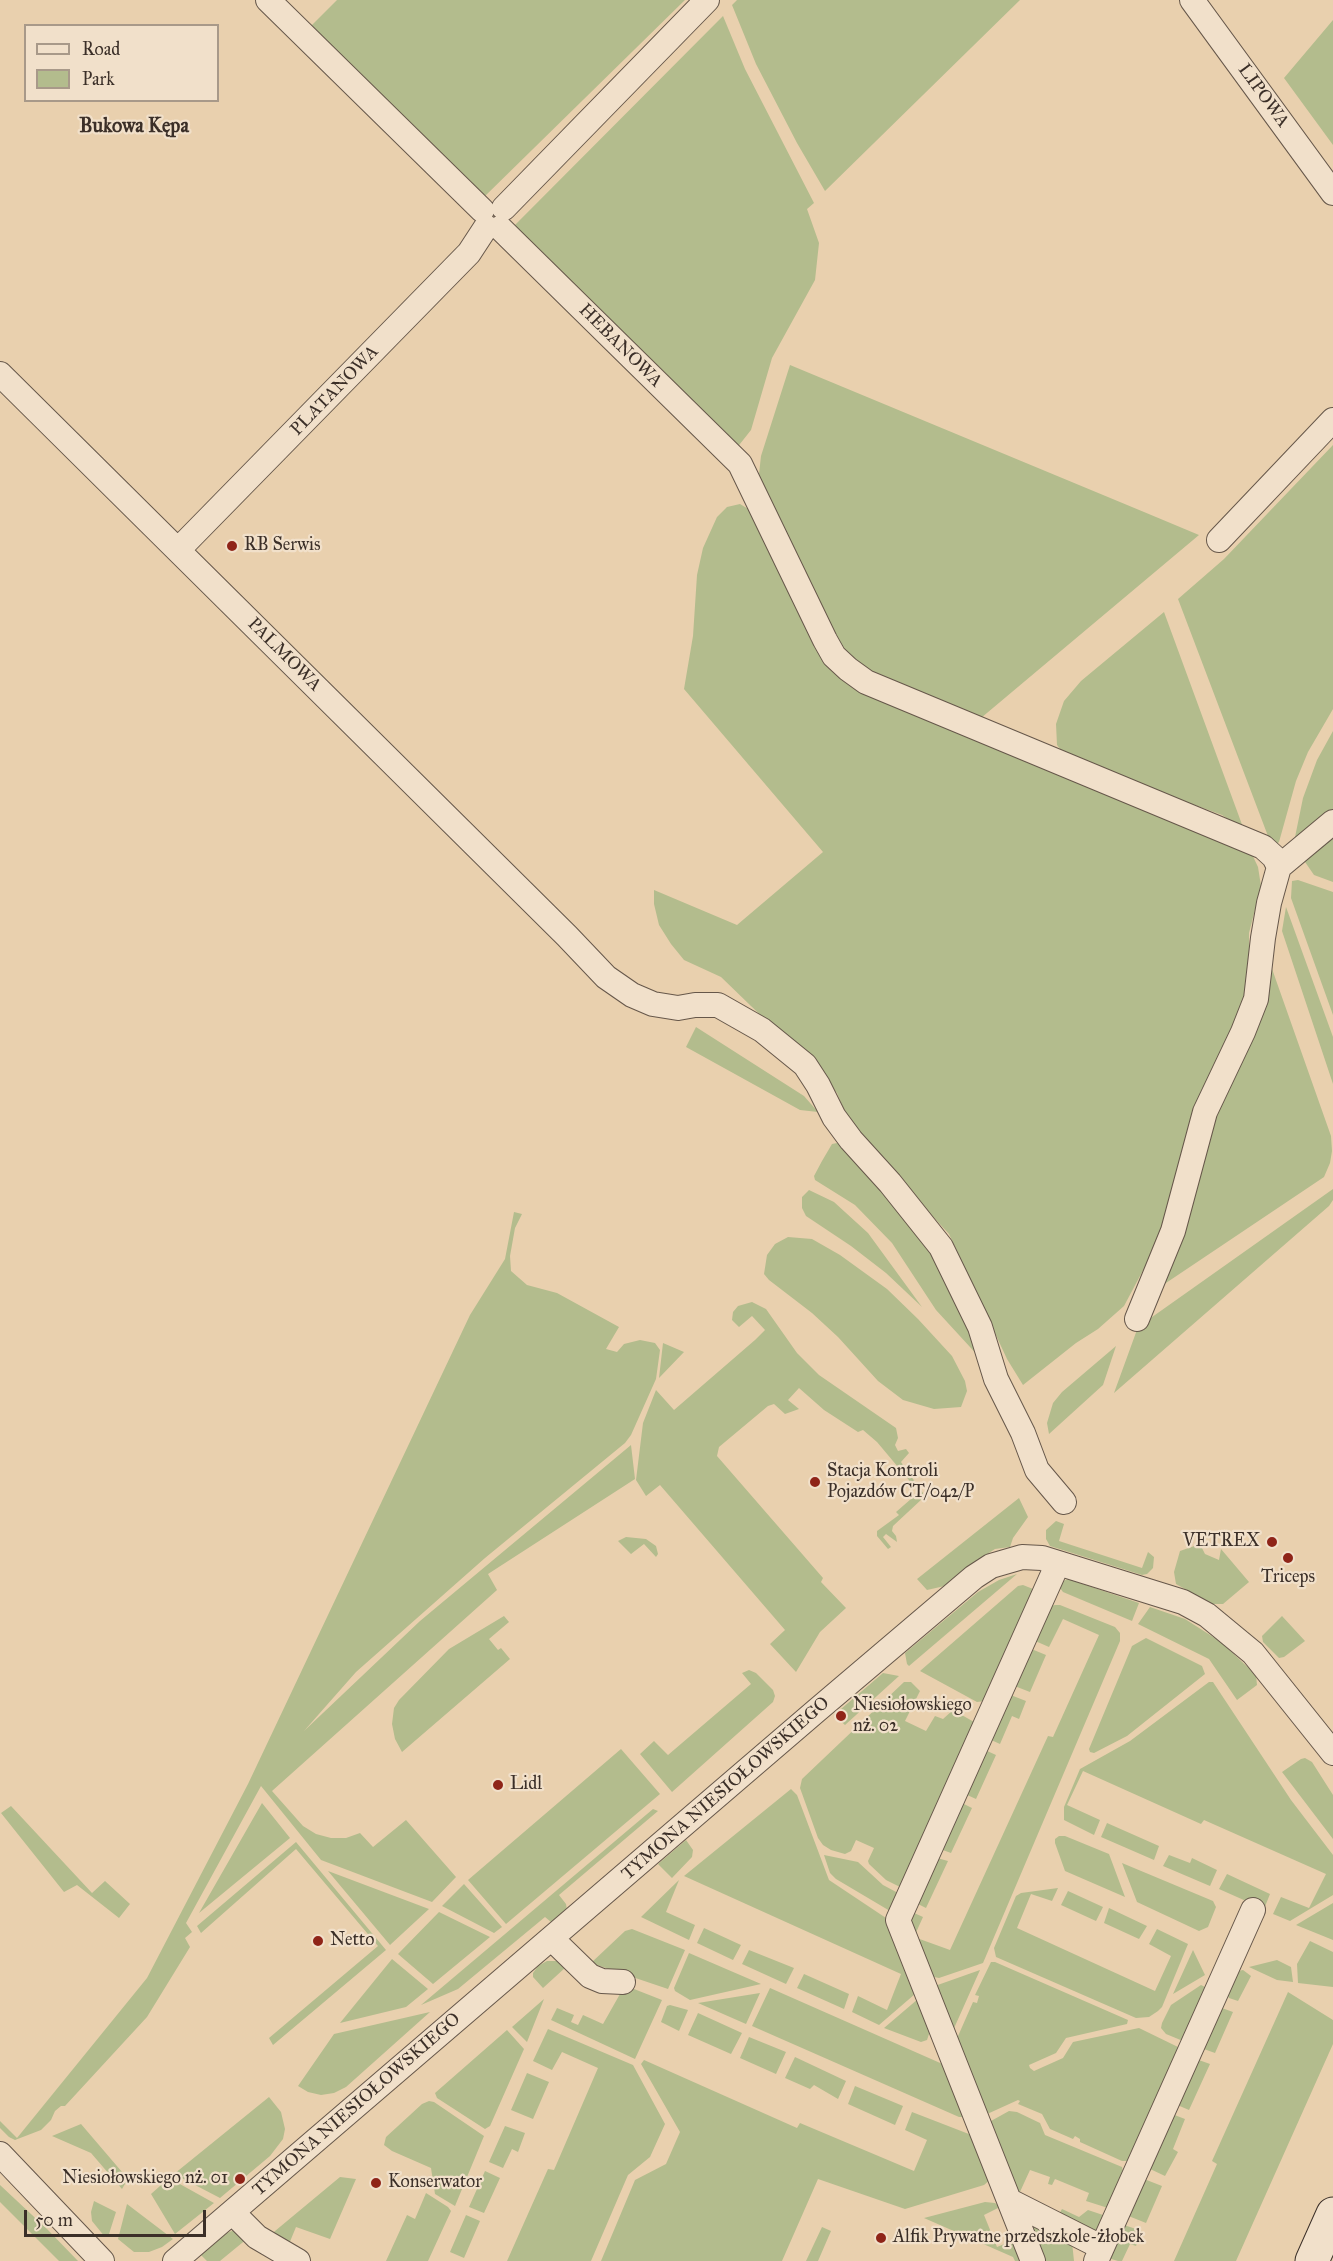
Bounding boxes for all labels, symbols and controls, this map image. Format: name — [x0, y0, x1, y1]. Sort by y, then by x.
legend — [24, 24, 219, 102]
text: Road — [82, 38, 120, 60]
street label: LIPOWA — [1233, 60, 1293, 132]
text: Park — [82, 68, 115, 90]
district label: Bukowa Kępa — [79, 115, 189, 139]
street label: HEBANOWA — [574, 300, 666, 392]
street label: PLATANOWA — [287, 341, 383, 441]
place label: RB Serwis — [244, 535, 320, 557]
marker: RB Serwis — [225, 539, 239, 553]
street label: PALMOWA — [243, 614, 325, 696]
place label: Stacja Kontroli Pojazdów CT/042/P — [827, 1461, 974, 1504]
marker: Stacja Kontroli Pojazdów CT/042/P — [808, 1475, 822, 1489]
place label: VETREX — [1183, 1531, 1260, 1553]
marker: VETREX — [1265, 1535, 1279, 1549]
marker: Triceps — [1281, 1551, 1295, 1565]
place label: Triceps — [1261, 1567, 1315, 1589]
street label: TYMONA NIESIOŁOWSKIEGO — [618, 1693, 834, 1885]
place label: Niesiołowskiego nż. 02 — [853, 1695, 972, 1738]
marker: Niesiołowskiego nż. 02 — [834, 1709, 848, 1723]
place label: Lidl — [510, 1774, 542, 1796]
marker: Lidl — [491, 1778, 505, 1792]
place label: Netto — [330, 1930, 374, 1952]
marker: Netto — [311, 1934, 325, 1948]
street label: TYMONA NIESIOŁOWSKIEGO — [249, 2009, 465, 2201]
place label: Niesiołowskiego nż. 01 — [62, 2168, 228, 2190]
marker: Niesiołowskiego nż. 01 — [233, 2172, 247, 2186]
place label: Konserwator — [388, 2172, 482, 2194]
marker: Konserwator — [369, 2176, 383, 2190]
scale bar — [27, 2198, 208, 2236]
text: 50 m — [35, 2209, 73, 2231]
place label: Alfik Prywatne przedszkole-żłobek — [893, 2227, 1144, 2249]
marker: Alfik Prywatne przedszkole-żłobek — [874, 2231, 888, 2245]

